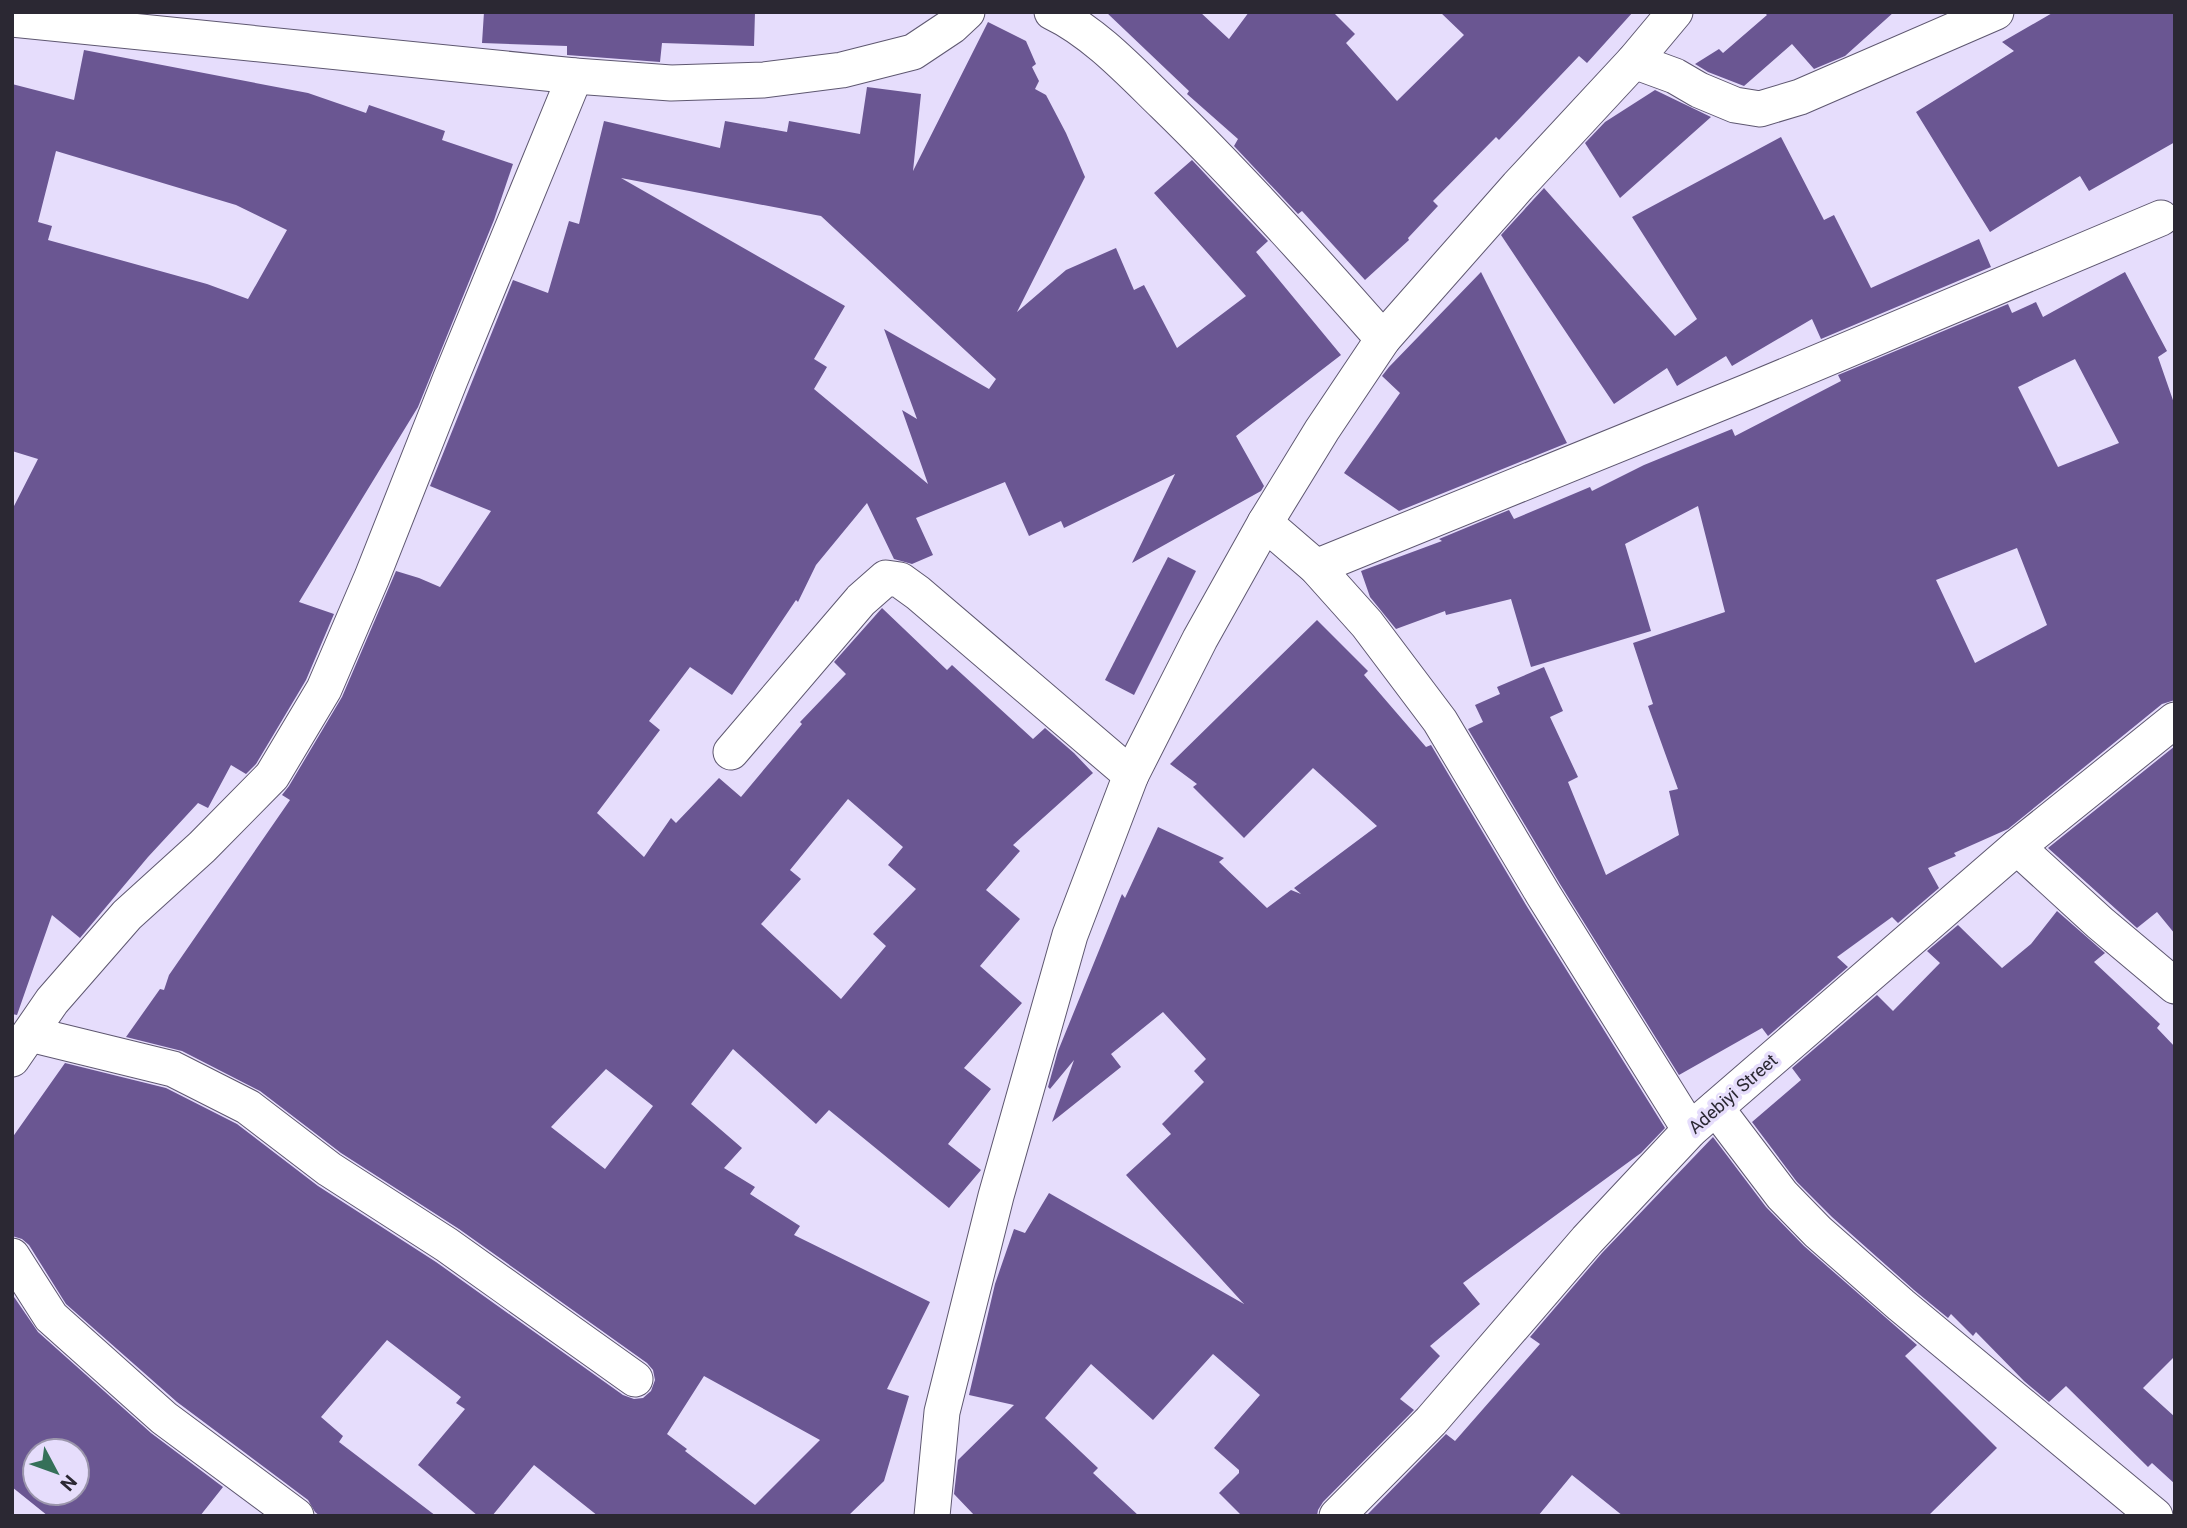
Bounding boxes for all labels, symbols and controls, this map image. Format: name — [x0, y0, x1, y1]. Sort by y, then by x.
street label: Adebiyi Street — [1684, 1049, 1781, 1138]
north arrow — [21, 1437, 91, 1507]
text: N — [55, 1470, 82, 1495]

